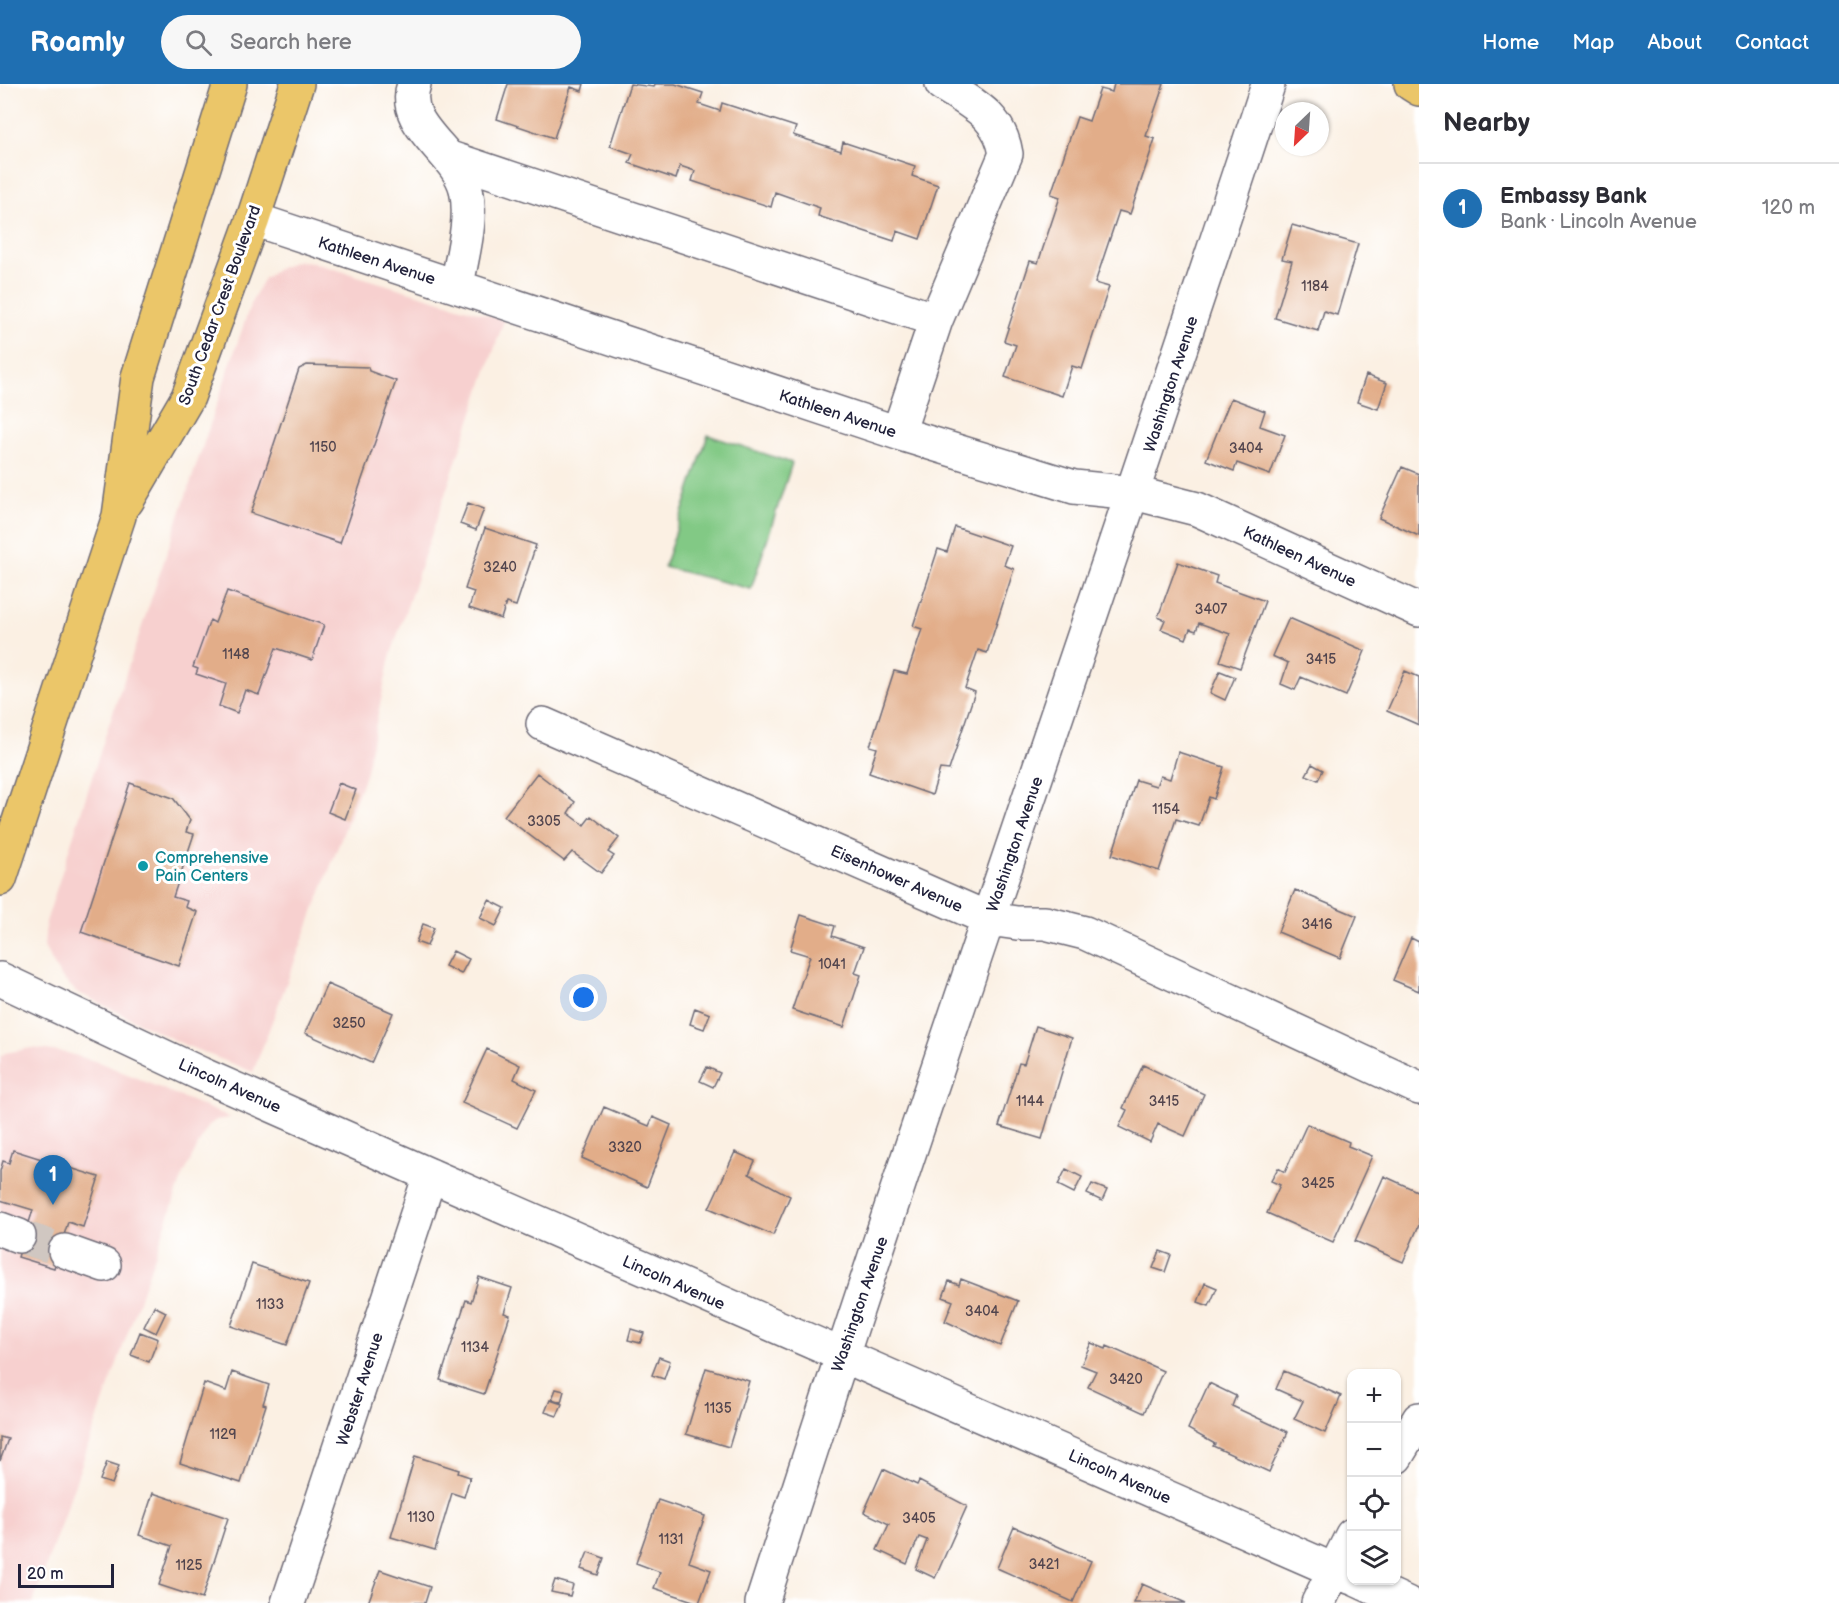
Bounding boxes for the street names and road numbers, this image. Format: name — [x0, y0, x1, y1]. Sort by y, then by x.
street label: South Cedar Crest Boulevard — [175, 203, 265, 408]
street label: Kathleen Avenue — [315, 233, 438, 290]
street label: Washington Avenue — [1140, 313, 1203, 455]
street label: Kathleen Avenue — [776, 386, 899, 443]
street label: Kathleen Avenue — [1240, 523, 1359, 592]
street label: Washington Avenue — [983, 774, 1048, 915]
street label: Eisenhower Avenue — [827, 842, 966, 917]
street label: Lincoln Avenue — [175, 1055, 284, 1118]
street label: Washington Avenue — [828, 1234, 893, 1375]
street label: Lincoln Avenue — [619, 1252, 728, 1315]
street label: Webster Avenue — [333, 1330, 388, 1448]
street label: Lincoln Avenue — [1065, 1446, 1174, 1509]

